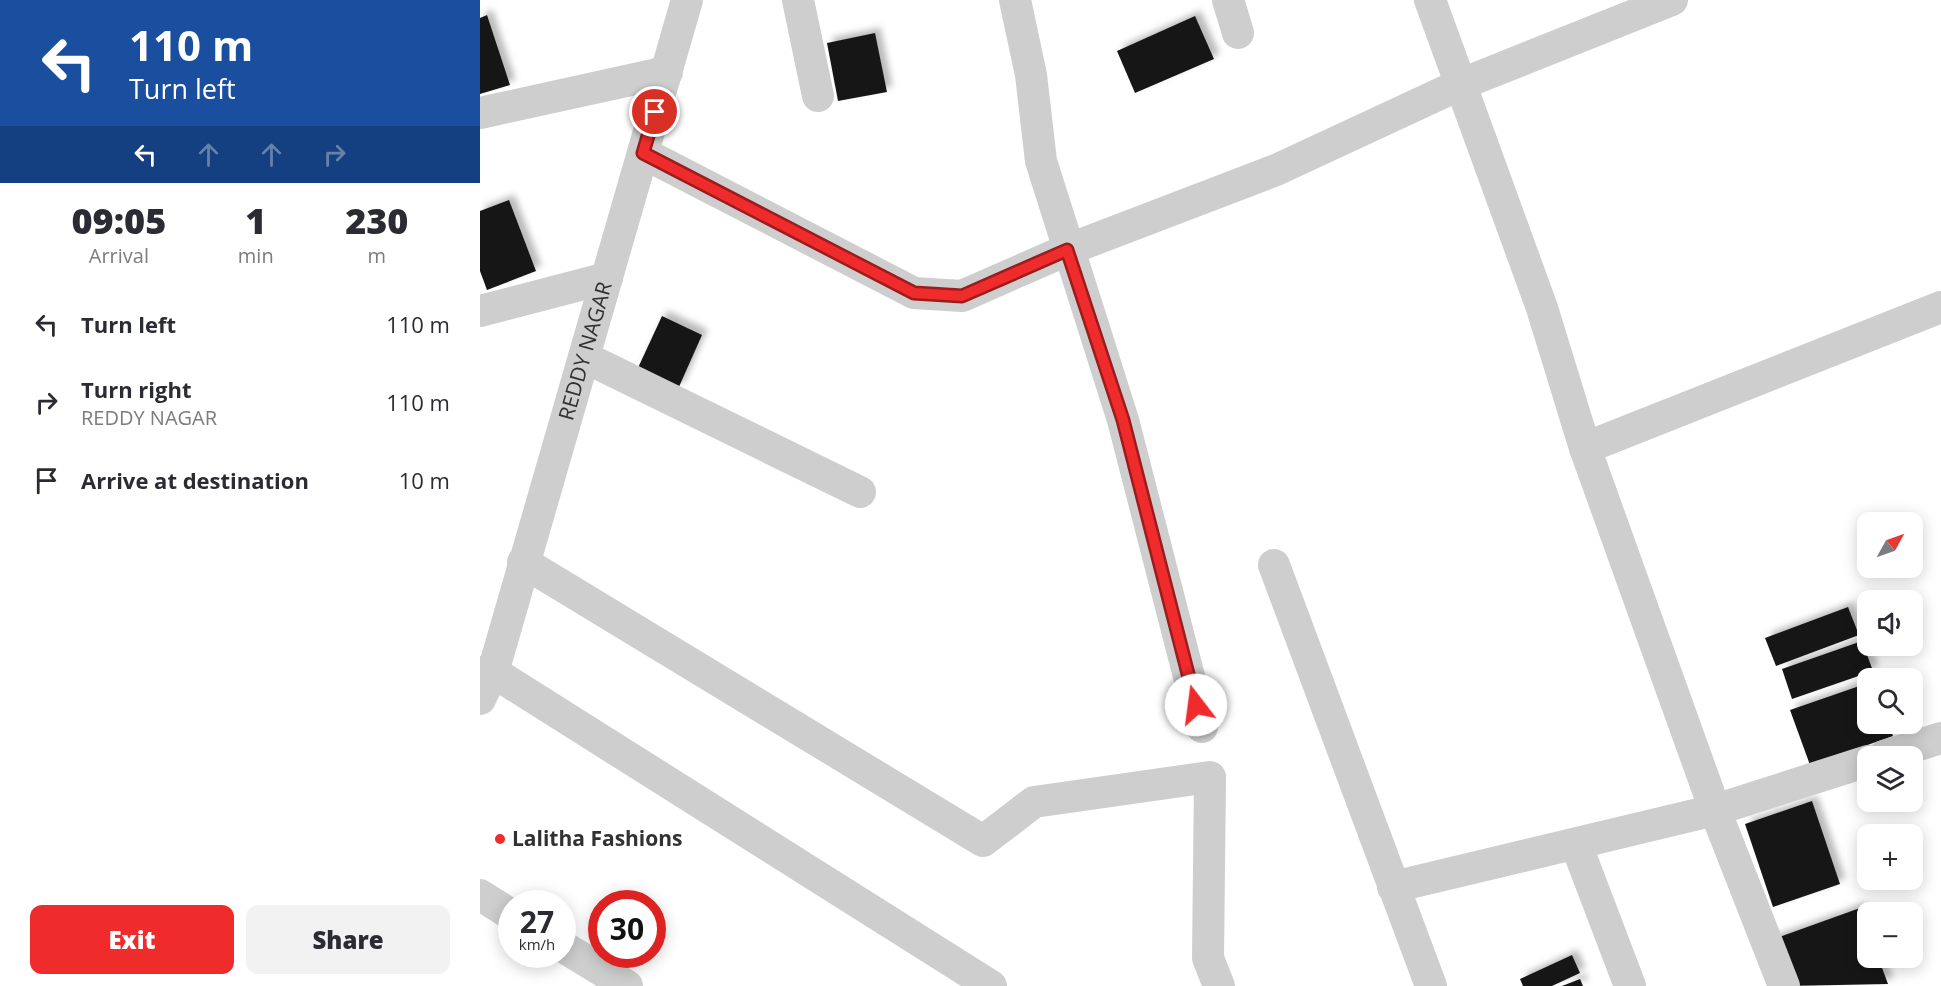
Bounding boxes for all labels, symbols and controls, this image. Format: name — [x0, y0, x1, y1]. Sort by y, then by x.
text: 110 m — [129, 16, 253, 73]
icon: left — [30, 24, 108, 102]
text: Turn left — [129, 70, 236, 107]
pin — [629, 86, 680, 137]
icon: arrive — [638, 95, 671, 128]
icon: left — [129, 138, 162, 171]
icon: ahead — [192, 138, 225, 171]
icon: ahead — [255, 138, 288, 171]
icon: right — [318, 138, 351, 171]
text: 09:05 — [72, 196, 166, 245]
text: 1 — [245, 196, 266, 245]
text: 230 — [345, 196, 408, 245]
text: Arrival — [89, 242, 149, 269]
text: min — [238, 242, 274, 269]
text: m — [368, 242, 386, 269]
street label: REDDY NAGAR — [551, 278, 618, 423]
icon: left — [30, 308, 63, 341]
text: Turn left — [81, 309, 176, 339]
text: 110 m — [386, 309, 450, 339]
text: Turn right — [81, 374, 192, 404]
icon: right — [30, 386, 63, 419]
text: 110 m — [386, 387, 450, 417]
text: REDDY NAGAR — [81, 404, 217, 431]
icon: arrive — [30, 464, 63, 497]
text: Arrive at destination — [81, 465, 309, 495]
text: 10 m — [399, 465, 450, 495]
north arrow — [1857, 512, 1923, 578]
map controls — [1857, 512, 1923, 968]
button: sound — [1857, 590, 1923, 656]
button: search — [1857, 668, 1923, 734]
position arrow — [1164, 673, 1228, 737]
button: layers — [1857, 746, 1923, 812]
place label: Lalitha Fashions — [512, 824, 683, 852]
button: + — [1857, 824, 1923, 890]
marker: Lalitha Fashions — [493, 832, 507, 846]
speed limit sign: 30 — [588, 890, 666, 968]
text: 27 — [520, 901, 554, 942]
button: − — [1857, 902, 1923, 968]
button: Exit — [30, 905, 234, 974]
button: Share — [246, 905, 450, 974]
text: km/h — [519, 934, 555, 954]

